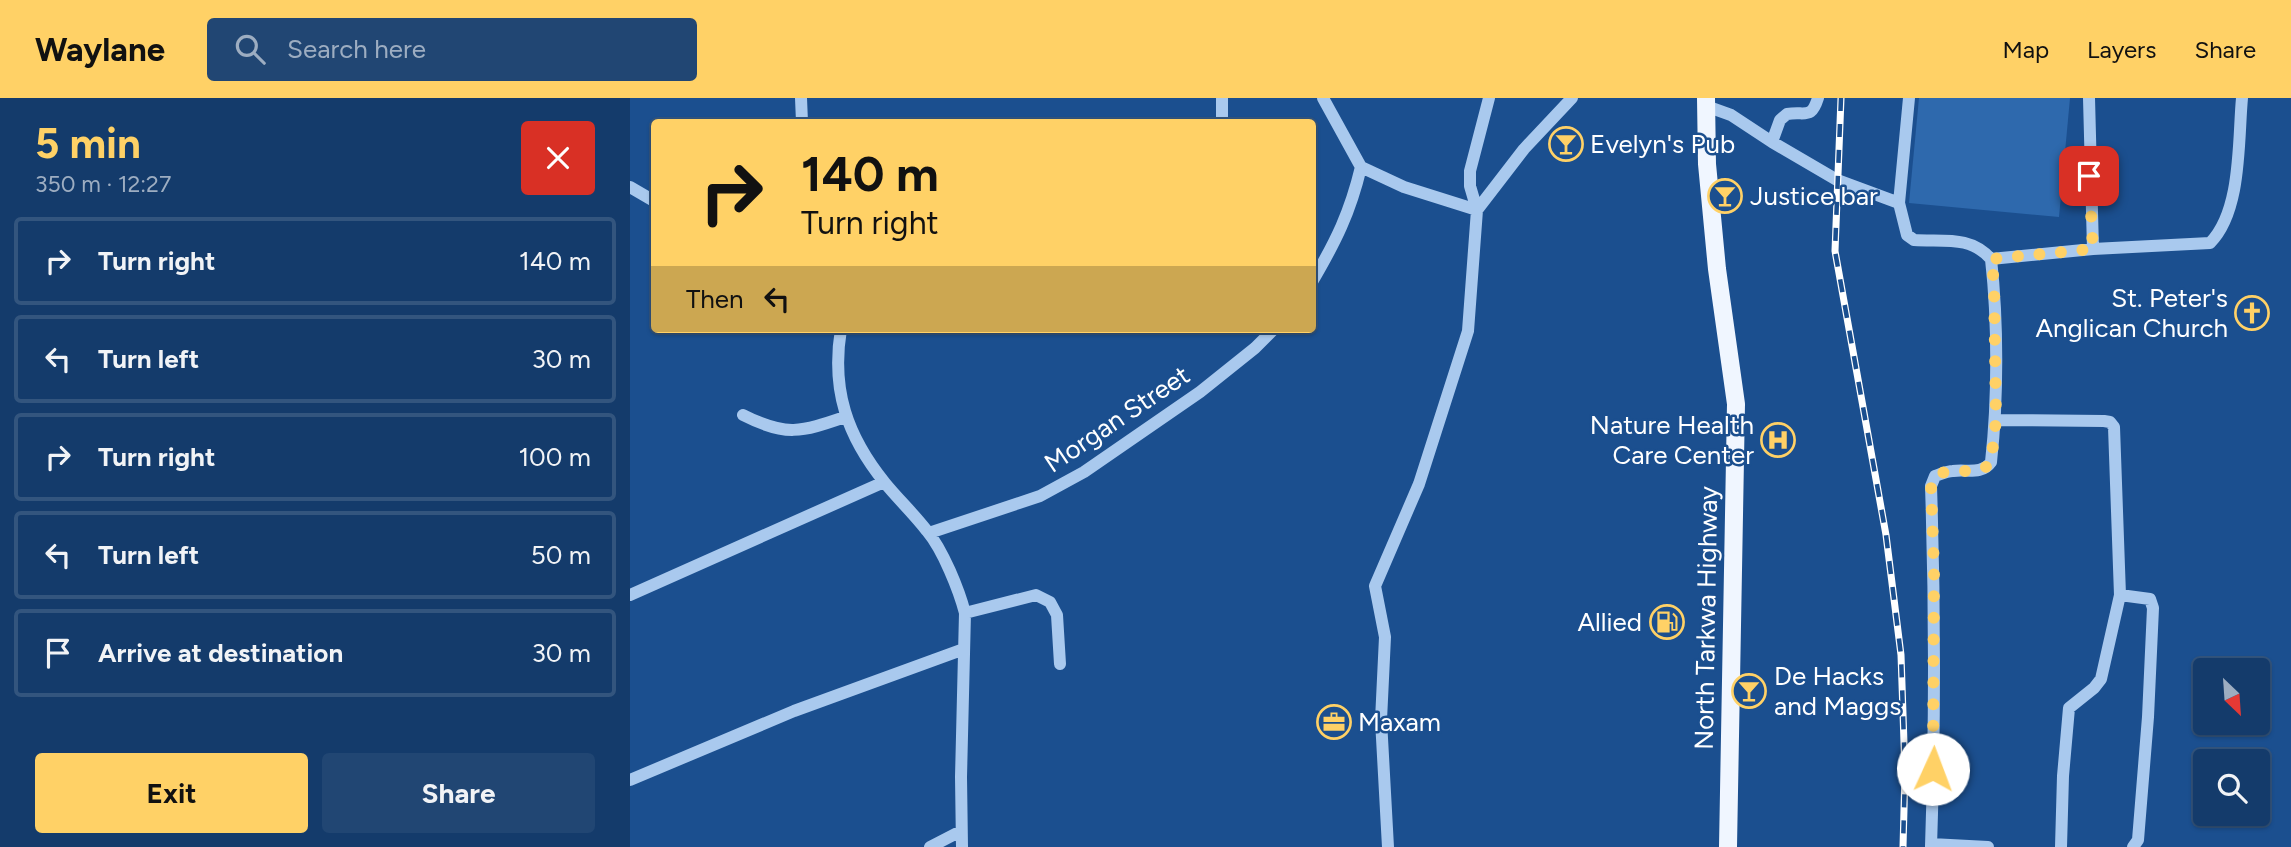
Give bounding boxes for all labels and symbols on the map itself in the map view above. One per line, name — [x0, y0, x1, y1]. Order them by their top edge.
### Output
bar icon: Evelyn's Pub — [1547, 125, 1585, 163]
place label: Evelyn's Pub — [1590, 128, 1735, 160]
pin — [2059, 146, 2119, 206]
bar icon: Justice bar — [1706, 177, 1744, 215]
place label: Justice bar — [1750, 180, 1878, 212]
place label: St. Peter's Anglican Church — [2035, 282, 2228, 344]
church icon: St. Peter's Anglican Church — [2233, 294, 2271, 332]
street label: Morgan Street — [1038, 359, 1196, 479]
place label: Nature Health Care Center — [1590, 409, 1754, 471]
hospital icon: Nature Health Care Center — [1759, 421, 1797, 459]
street label: North Tarkwa Highway — [1688, 485, 1724, 750]
fuel station icon: Allied — [1648, 603, 1686, 641]
place label: Allied — [1577, 606, 1642, 638]
north arrow — [2193, 658, 2270, 735]
place label: De Hacks and Maggs — [1774, 660, 1901, 722]
bar icon: De Hacks and Maggs — [1730, 672, 1768, 710]
office icon: Maxam — [1315, 703, 1353, 741]
place label: Maxam — [1358, 706, 1441, 738]
position arrow — [1896, 732, 1970, 806]

